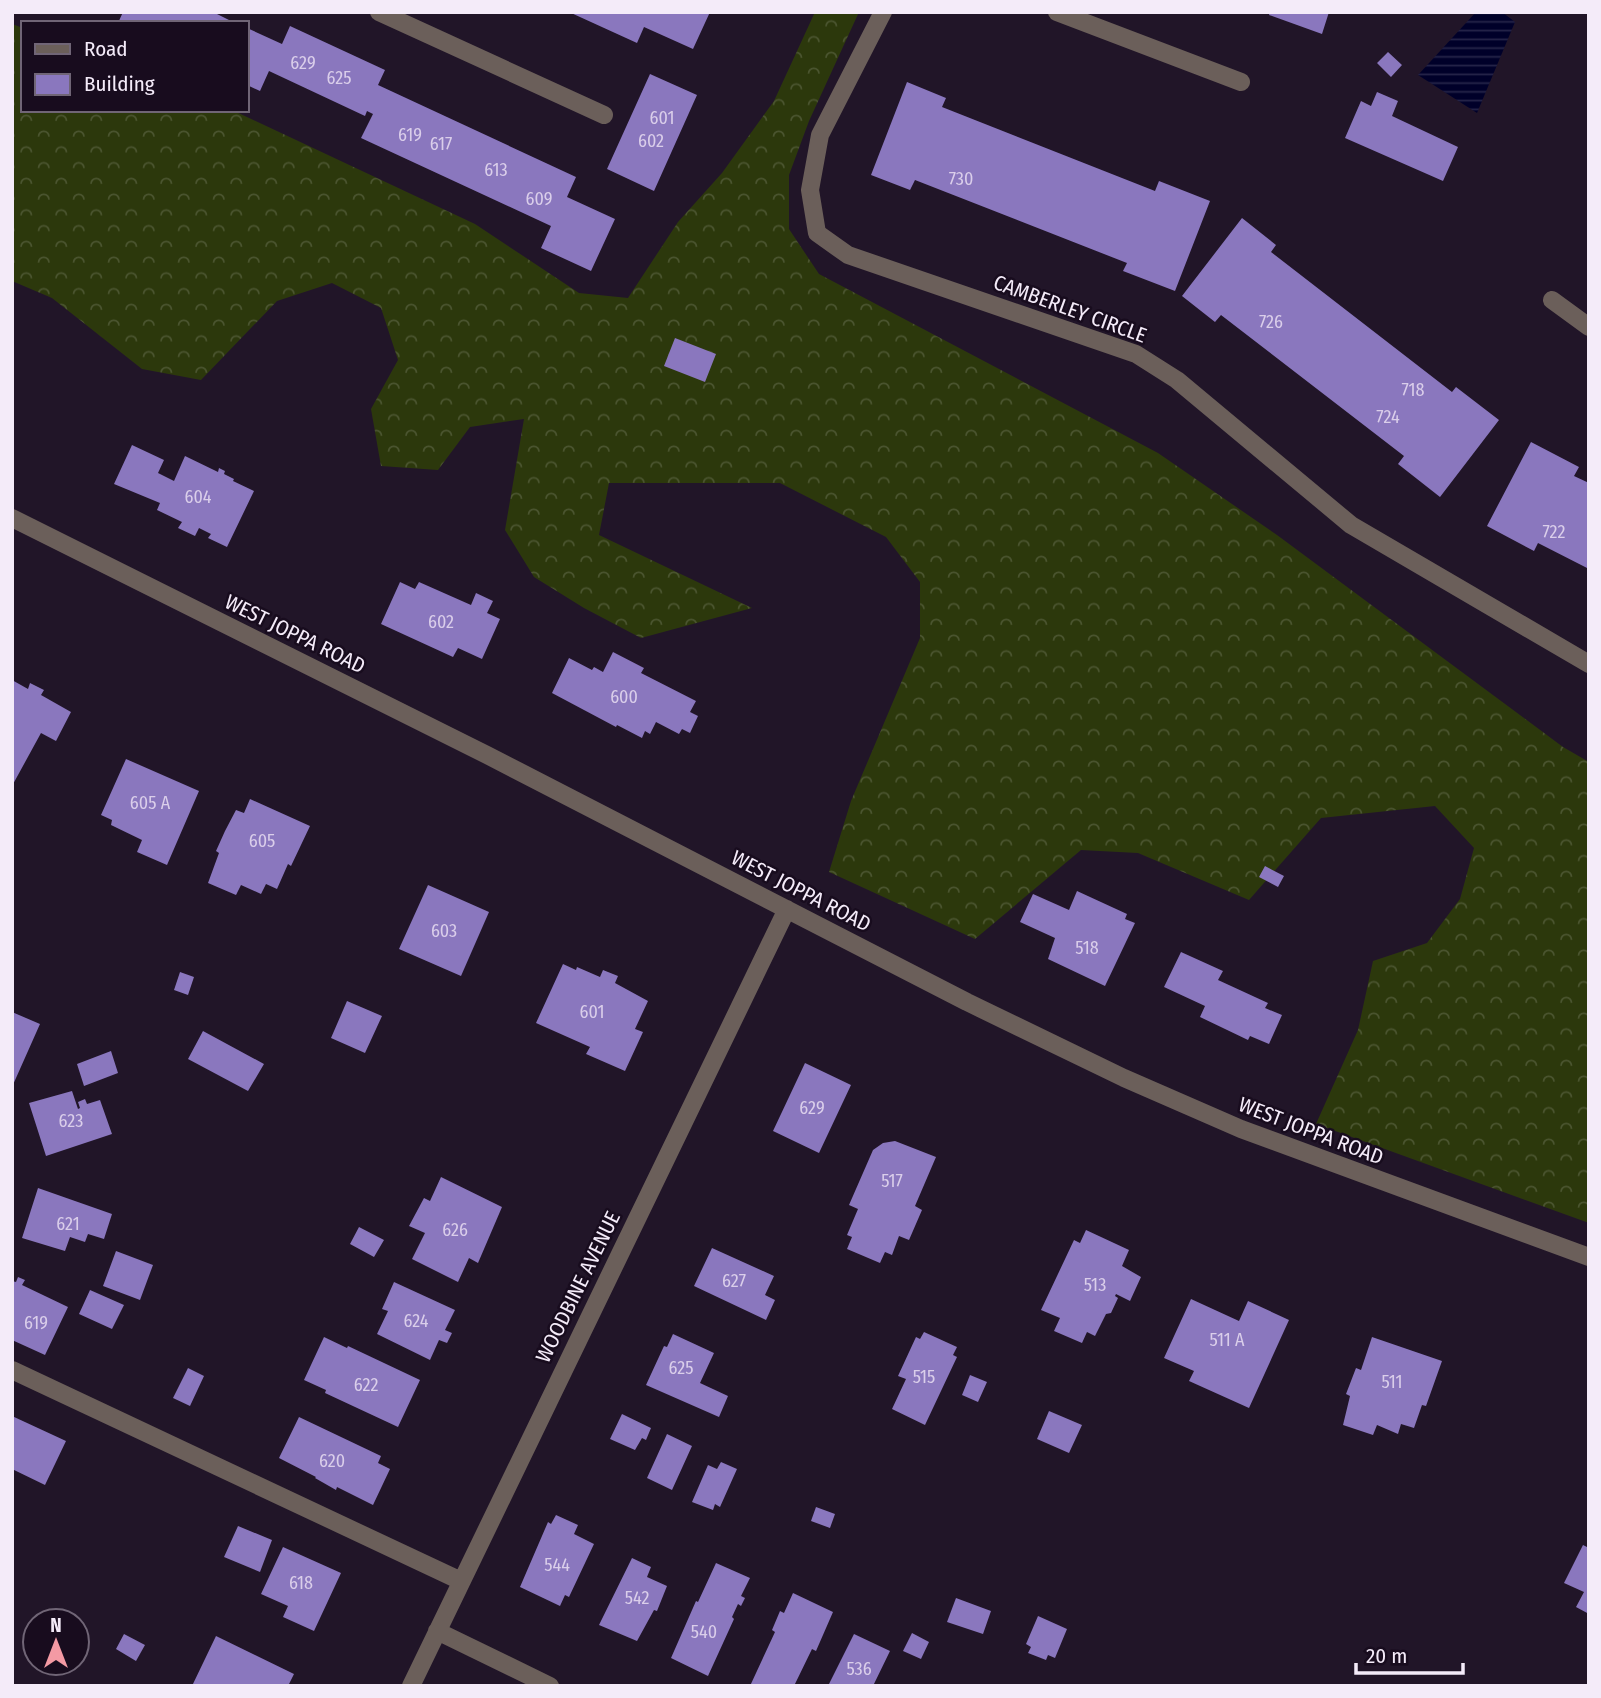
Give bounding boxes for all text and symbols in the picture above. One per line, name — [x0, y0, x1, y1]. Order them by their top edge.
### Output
legend — [21, 21, 248, 112]
text: Road — [84, 36, 128, 62]
house number: 629 — [290, 52, 316, 74]
house number: 625 — [327, 67, 351, 89]
text: Building — [84, 71, 155, 97]
house number: 601 — [650, 107, 674, 129]
house number: 619 — [398, 124, 422, 146]
house number: 602 — [638, 130, 664, 152]
house number: 617 — [430, 133, 452, 155]
house number: 613 — [484, 159, 508, 181]
house number: 730 — [949, 168, 973, 190]
house number: 609 — [526, 188, 552, 210]
street label: CAMBERLEY CIRCLE — [990, 269, 1150, 349]
house number: 726 — [1259, 311, 1283, 333]
house number: 718 — [1401, 379, 1425, 401]
house number: 724 — [1376, 406, 1400, 428]
house number: 604 — [184, 486, 212, 508]
house number: 722 — [1543, 521, 1566, 543]
street label: WEST JOPPA ROAD — [221, 589, 369, 679]
house number: 602 — [428, 611, 454, 633]
house number: 600 — [610, 686, 638, 708]
house number: 605 A — [130, 792, 171, 814]
house number: 605 — [249, 830, 275, 852]
street label: WEST JOPPA ROAD — [727, 845, 875, 937]
house number: 603 — [431, 920, 457, 942]
house number: 518 — [1075, 937, 1099, 959]
house number: 601 — [580, 1001, 604, 1023]
street label: WEST JOPPA ROAD — [1235, 1091, 1387, 1171]
house number: 629 — [799, 1097, 825, 1119]
house number: 623 — [59, 1110, 83, 1132]
house number: 517 — [881, 1170, 903, 1192]
street label: WOODBINE AVENUE — [530, 1207, 626, 1367]
house number: 621 — [56, 1213, 80, 1235]
house number: 626 — [442, 1219, 468, 1241]
house number: 627 — [722, 1270, 746, 1292]
house number: 513 — [1084, 1274, 1106, 1296]
house number: 624 — [403, 1310, 429, 1332]
house number: 619 — [24, 1312, 48, 1334]
house number: 511 A — [1210, 1329, 1245, 1351]
house number: 625 — [669, 1357, 693, 1379]
house number: 515 — [913, 1366, 935, 1388]
house number: 511 — [1381, 1371, 1403, 1393]
house number: 622 — [354, 1374, 378, 1396]
house number: 620 — [319, 1450, 345, 1472]
house number: 544 — [544, 1554, 570, 1576]
house number: 618 — [289, 1572, 313, 1594]
house number: 542 — [625, 1587, 649, 1609]
north arrow — [21, 1607, 91, 1677]
text: N — [50, 1614, 62, 1637]
house number: 540 — [691, 1621, 717, 1643]
scale bar — [1356, 1632, 1463, 1676]
text: 20 m — [1366, 1643, 1407, 1669]
house number: 536 — [846, 1658, 872, 1680]

